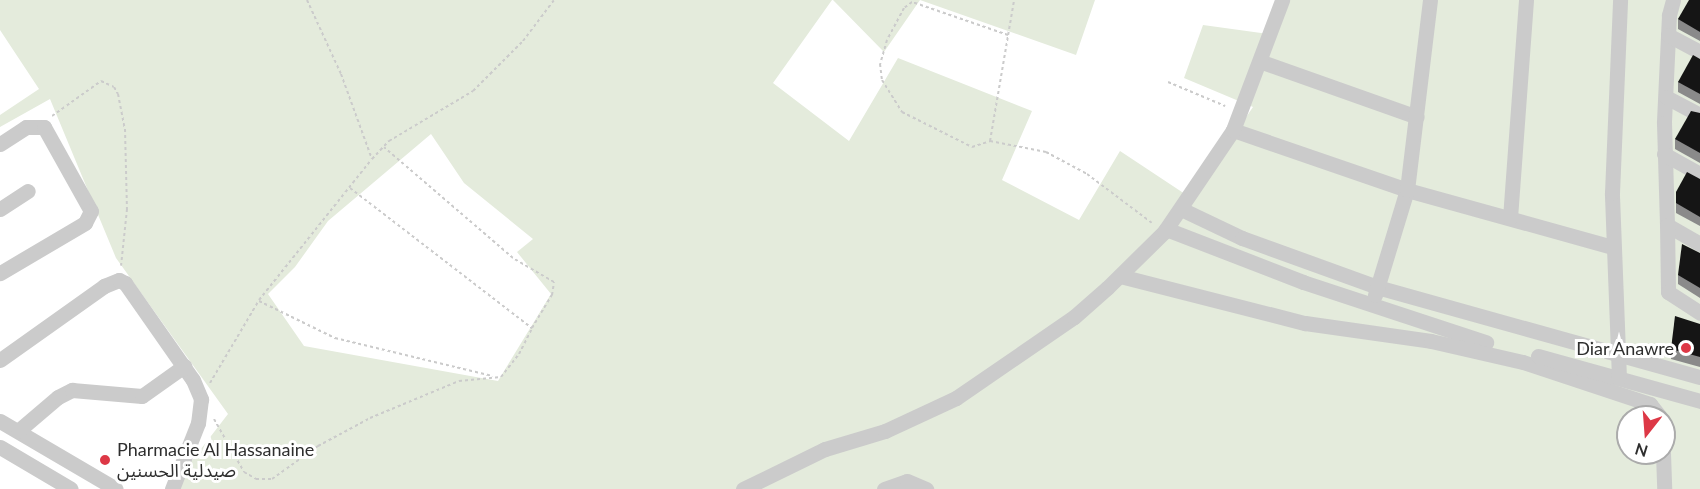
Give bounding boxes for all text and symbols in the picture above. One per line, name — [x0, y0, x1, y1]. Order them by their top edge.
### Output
place label: Diar Anawre — [1575, 337, 1674, 359]
marker: Diar Anawre — [1679, 341, 1693, 355]
north arrow — [1616, 405, 1676, 465]
place label: Pharmacie Al Hassanaine صيدلية الحسنين — [117, 439, 315, 482]
text: N — [1633, 440, 1650, 462]
marker: Pharmacie Al Hassanaine صيدلية الحسنين — [98, 453, 112, 467]

